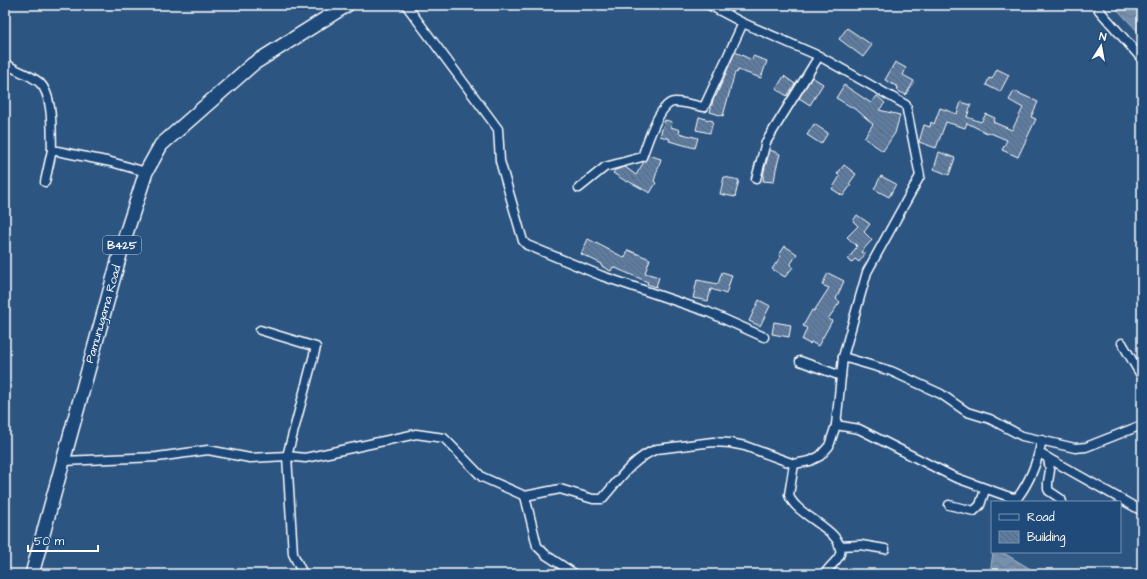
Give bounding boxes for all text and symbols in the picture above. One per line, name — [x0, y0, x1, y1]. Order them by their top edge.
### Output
north arrow — [1081, 26, 1121, 66]
text: N — [1098, 29, 1108, 45]
road number: B425 — [103, 236, 141, 254]
street label: Pamunugama Road — [81, 263, 127, 365]
legend — [991, 501, 1121, 553]
text: Road — [1027, 509, 1055, 526]
scale bar — [28, 527, 98, 553]
text: Building — [1027, 529, 1065, 547]
text: 50 m — [34, 533, 65, 550]

